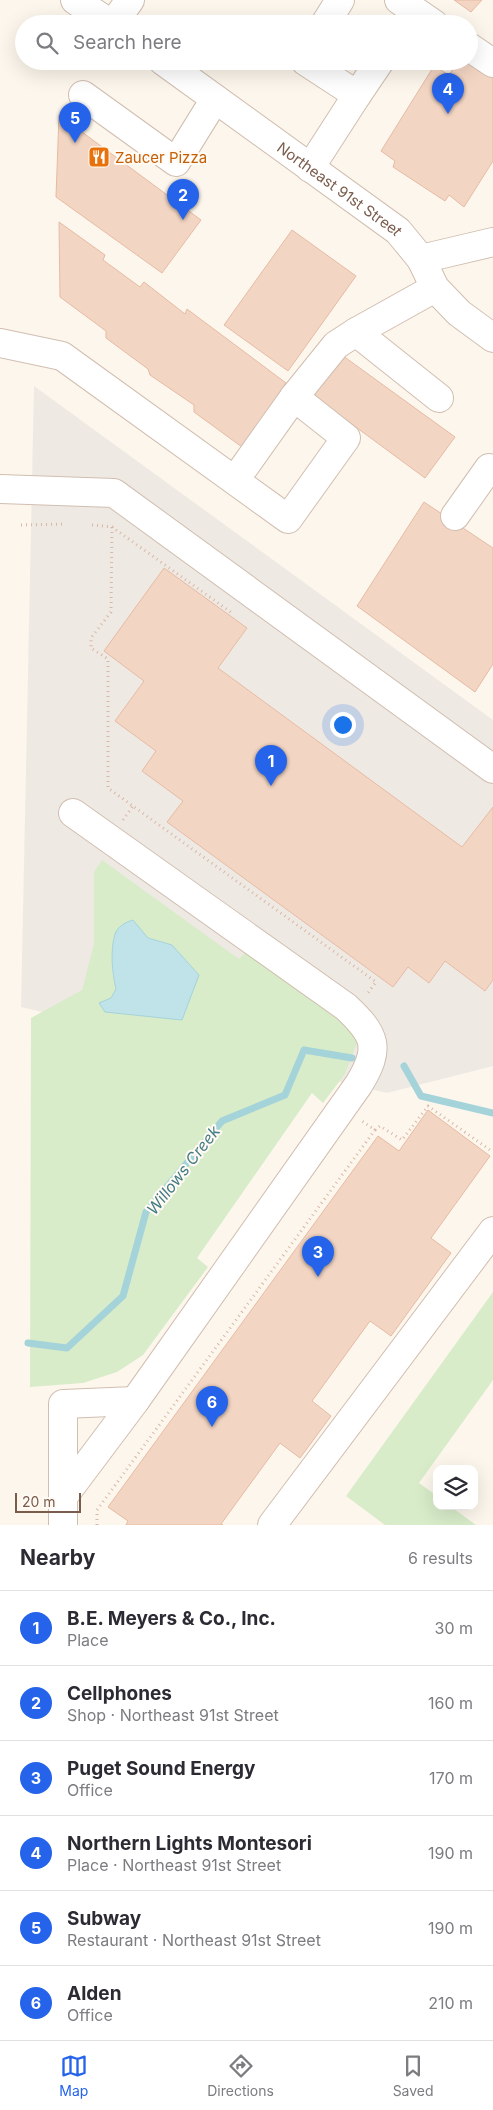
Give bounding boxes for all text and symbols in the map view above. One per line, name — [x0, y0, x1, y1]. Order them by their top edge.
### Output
search box — [15, 15, 478, 70]
icon: search — [33, 29, 61, 57]
text: Search here — [73, 31, 182, 54]
pin: 4 — [432, 73, 464, 114]
pin: 5 — [59, 102, 91, 143]
street label: Northeast 91st Street — [274, 137, 407, 239]
restaurant icon: Zaucer Pizza — [87, 145, 111, 169]
place label: Zaucer Pizza — [115, 148, 207, 167]
pin: 2 — [167, 179, 199, 220]
your location — [330, 712, 356, 738]
pin: 1 — [255, 745, 287, 786]
water label: Willows Creek — [142, 1121, 224, 1218]
pin: 3 — [302, 1236, 334, 1277]
pin: 6 — [196, 1386, 228, 1427]
map controls — [433, 1465, 478, 1510]
button: layers — [433, 1465, 478, 1510]
scale bar — [15, 1490, 81, 1513]
text: 20 m — [22, 1493, 56, 1510]
text: Nearby — [20, 1545, 95, 1570]
text: 6 results — [408, 1548, 473, 1568]
text: B.E. Meyers & Co., Inc. — [67, 1607, 276, 1630]
text: 1 — [33, 1618, 39, 1638]
text: 30 m — [435, 1618, 473, 1638]
text: Place — [67, 1630, 109, 1650]
text: Cellphones — [67, 1682, 172, 1705]
text: 2 — [31, 1693, 41, 1713]
text: 160 m — [428, 1693, 473, 1713]
text: Shop · Northeast 91st Street — [67, 1705, 279, 1725]
text: Puget Sound Energy — [67, 1757, 256, 1780]
text: 3 — [31, 1768, 41, 1788]
text: 170 m — [429, 1768, 473, 1788]
text: Office — [67, 1780, 113, 1800]
text: Northern Lights Montesori — [67, 1832, 312, 1855]
text: 4 — [31, 1843, 41, 1863]
text: 190 m — [428, 1843, 473, 1863]
text: Place · Northeast 91st Street — [67, 1855, 281, 1875]
text: Subway — [67, 1907, 141, 1930]
text: 5 — [31, 1918, 41, 1938]
text: 190 m — [428, 1918, 473, 1938]
text: Restaurant · Northeast 91st Street — [67, 1930, 321, 1950]
text: Alden — [67, 1982, 121, 2005]
text: 6 — [31, 1993, 41, 2013]
text: 210 m — [428, 1993, 473, 2013]
text: Office — [67, 2005, 113, 2025]
tab: Map — [59, 2052, 88, 2099]
tab: Directions — [207, 2052, 274, 2099]
tab: Saved — [393, 2052, 434, 2099]

